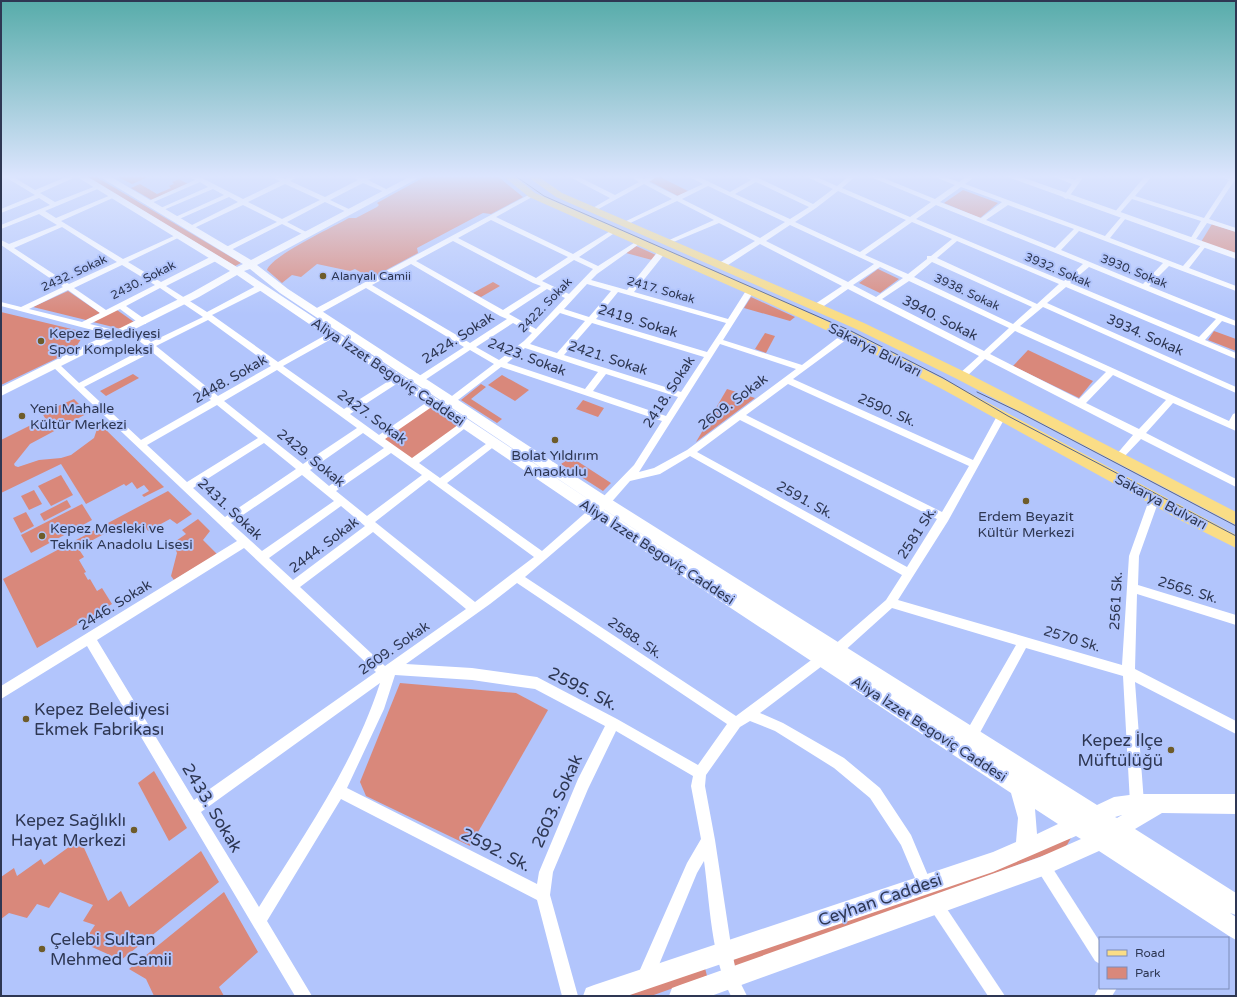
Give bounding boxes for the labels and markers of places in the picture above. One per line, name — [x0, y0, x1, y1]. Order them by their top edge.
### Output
place label: Alanyalı Camii — [331, 269, 411, 283]
marker: Alanyalı Camii — [318, 271, 328, 281]
place label: Kepez Belediyesi Spor Kompleksi — [49, 325, 161, 358]
marker: Kepez Belediyesi Spor Kompleksi — [36, 336, 46, 346]
place label: Yeni Mahalle Kültür Merkezi — [30, 400, 127, 433]
marker: Yeni Mahalle Kültür Merkezi — [17, 411, 27, 421]
marker: Bolat Yıldırım Anaokulu — [550, 435, 560, 445]
place label: Bolat Yıldırım Anaokulu — [511, 447, 599, 480]
marker: Erdem Beyazit Kültür Merkezi — [1021, 496, 1031, 506]
place label: Erdem Beyazit Kültür Merkezi — [978, 508, 1075, 541]
place label: Kepez Mesleki ve Teknik Anadolu Lisesi — [50, 520, 193, 553]
marker: Kepez Mesleki ve Teknik Anadolu Lisesi — [37, 531, 47, 541]
place label: Kepez Belediyesi Ekmek Fabrikası — [34, 699, 169, 740]
marker: Kepez Belediyesi Ekmek Fabrikası — [21, 714, 31, 724]
place label: Kepez İlçe Müftülüğü — [1078, 730, 1163, 771]
marker: Kepez İlçe Müftülüğü — [1166, 745, 1176, 755]
place label: Kepez Sağlıklı Hayat Merkezi — [11, 810, 126, 851]
marker: Kepez Sağlıklı Hayat Merkezi — [129, 825, 139, 835]
place label: Çelebi Sultan Mehmed Camii — [50, 929, 172, 970]
marker: Çelebi Sultan Mehmed Camii — [37, 944, 47, 954]

